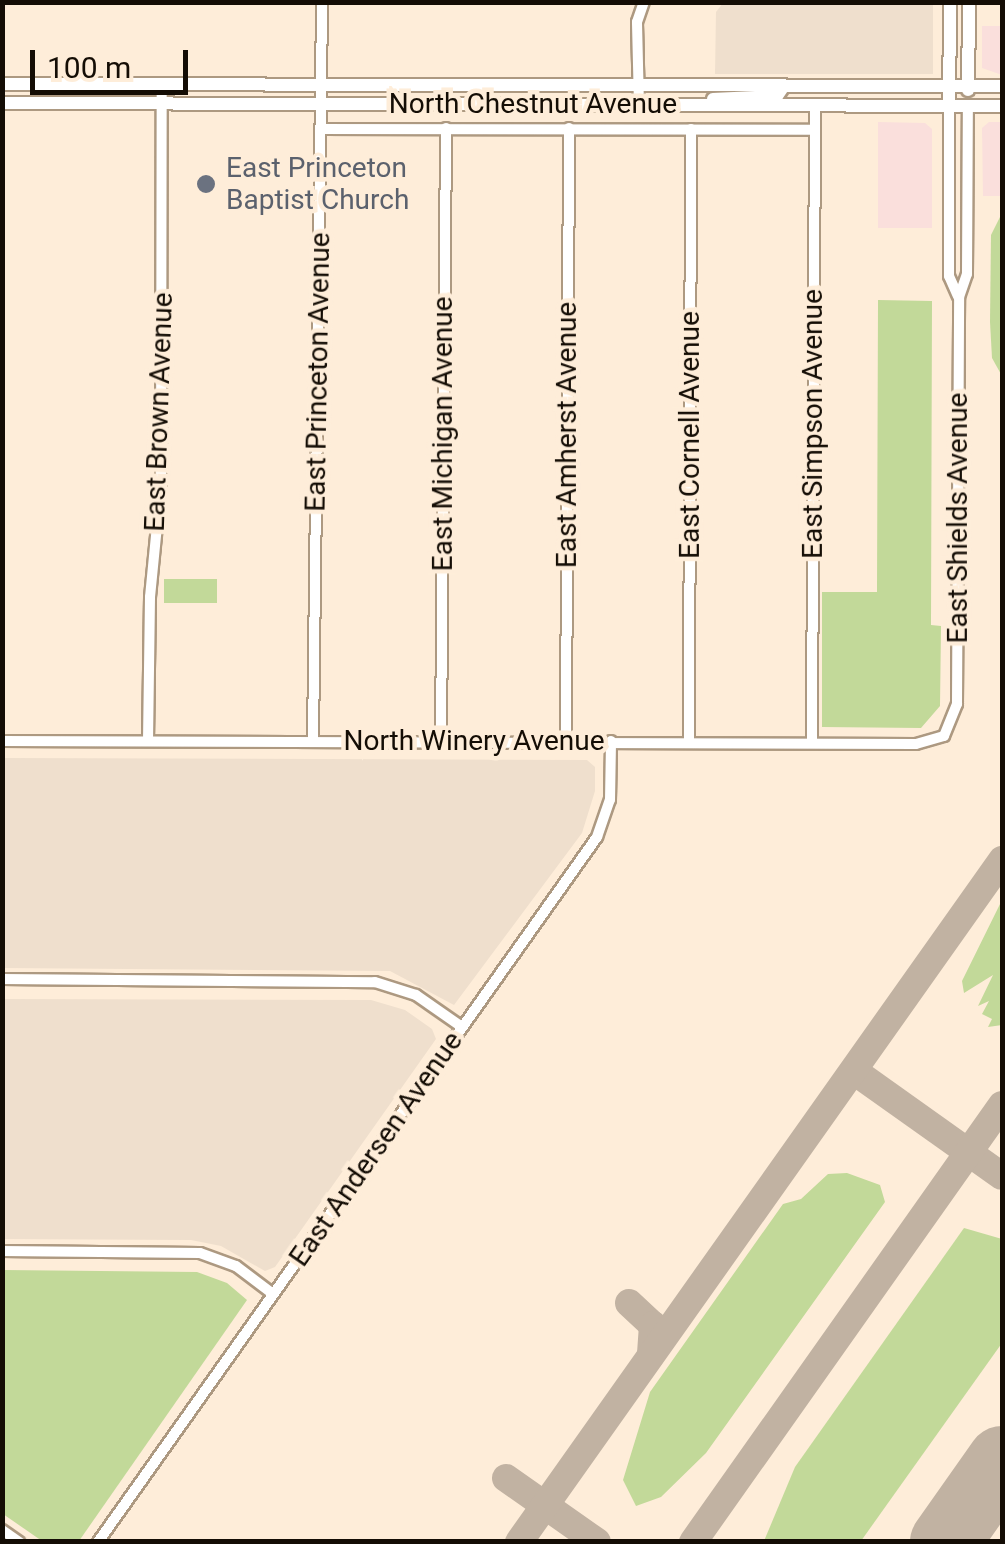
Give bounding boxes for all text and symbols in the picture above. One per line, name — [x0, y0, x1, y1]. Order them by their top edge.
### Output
scale bar — [35, 30, 192, 92]
text: 100 m — [47, 50, 131, 85]
street label: North Chestnut Avenue — [389, 87, 677, 121]
place label: East Princeton Baptist Church — [226, 151, 409, 217]
marker: East Princeton Baptist Church — [195, 173, 217, 195]
street label: East Princeton Avenue — [299, 232, 337, 512]
street label: East Simpson Avenue — [796, 289, 830, 559]
street label: East Brown Avenue — [138, 292, 180, 532]
street label: East Michigan Avenue — [426, 297, 460, 571]
street label: East Amherst Avenue — [550, 302, 584, 568]
street label: East Cornell Avenue — [673, 311, 707, 559]
street label: East Shields Avenue — [941, 393, 975, 643]
street label: North Winery Avenue — [343, 724, 605, 758]
street label: East Andersen Avenue — [282, 1025, 470, 1273]

